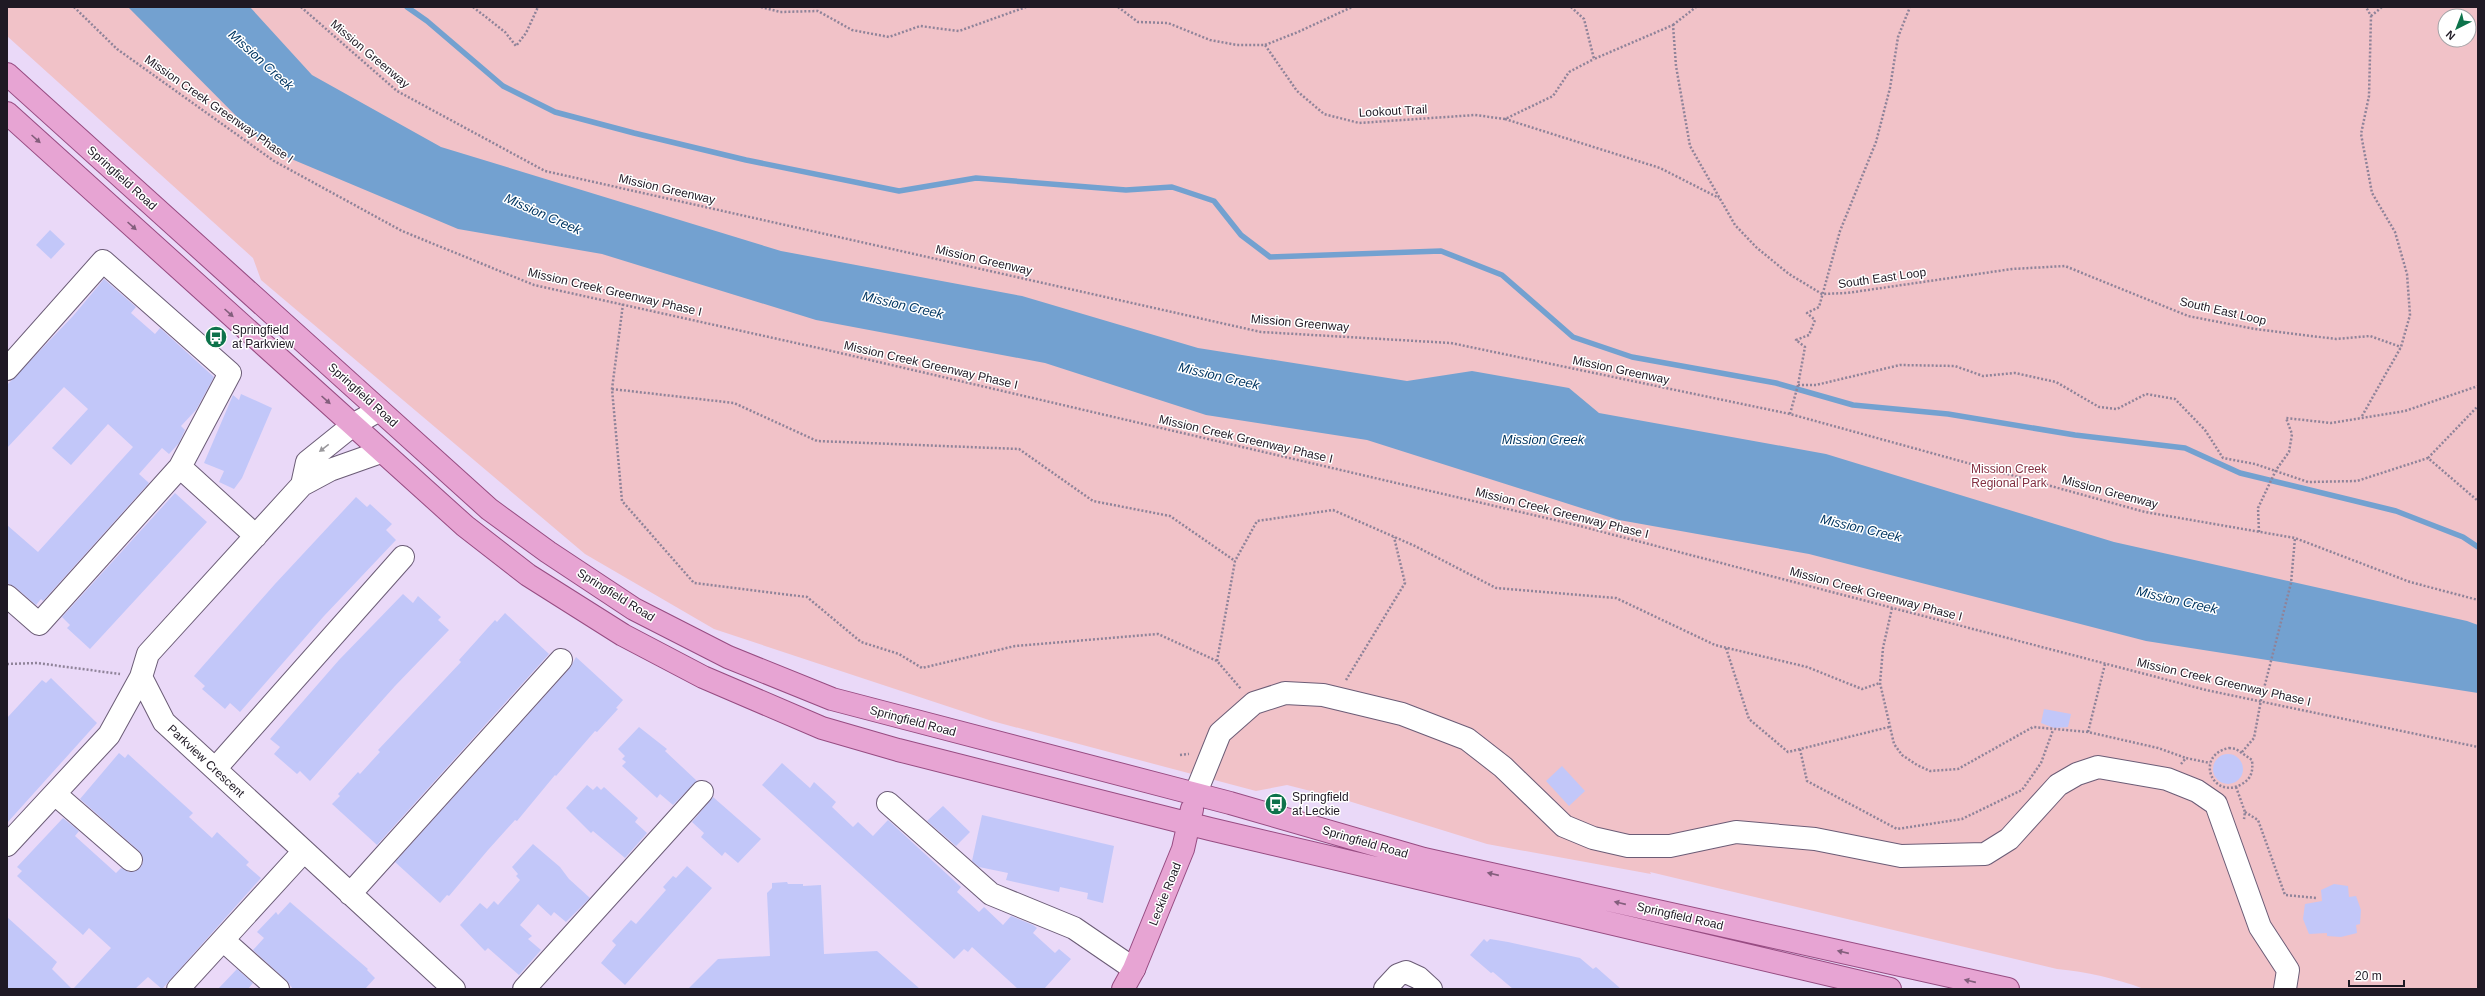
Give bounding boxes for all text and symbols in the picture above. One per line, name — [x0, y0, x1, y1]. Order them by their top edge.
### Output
north arrow — [2437, 8, 2477, 48]
street label: Mission Greenway — [328, 17, 412, 91]
water label: Mission Creek — [225, 27, 298, 94]
text: N — [2443, 28, 2457, 43]
street label: Mission Creek Greenway Phase I — [142, 52, 296, 166]
street label: Lookout Trail — [1358, 102, 1428, 120]
one-way arrow — [31, 135, 41, 144]
street label: Springfield Road — [84, 143, 160, 213]
street label: Mission Greenway — [617, 171, 717, 207]
water label: Mission Creek — [502, 190, 585, 238]
one-way arrow — [127, 222, 138, 231]
street label: Mission Greenway — [934, 242, 1034, 278]
street label: Mission Creek Greenway Phase I — [527, 265, 703, 319]
street label: South East Loop — [1837, 265, 1927, 291]
water label: Mission Creek — [861, 288, 946, 322]
street label: South East Loop — [2178, 294, 2268, 328]
one-way arrow — [224, 309, 234, 318]
street label: Mission Greenway — [1250, 312, 1350, 334]
place label: Springfield at Parkview — [232, 323, 294, 351]
bus stop icon: Springfield at Parkview — [203, 324, 229, 350]
street label: Mission Creek Greenway Phase I — [843, 338, 1019, 392]
street label: Mission Greenway — [1571, 353, 1671, 387]
water label: Mission Creek — [1177, 359, 1262, 393]
street label: Springfield Road — [325, 360, 401, 430]
one-way arrow — [320, 396, 331, 405]
street label: Mission Creek Greenway Phase I — [1158, 412, 1334, 466]
water label: Mission Creek — [1502, 432, 1586, 447]
one-way arrow — [318, 444, 329, 452]
park label: Mission Creek Regional Park — [1971, 462, 2048, 490]
street label: Mission Greenway — [2061, 472, 2159, 512]
street label: Mission Creek Greenway Phase I — [1474, 485, 1650, 541]
water label: Mission Creek — [1819, 511, 1904, 545]
street label: Mission Creek Greenway Phase I — [1788, 564, 1964, 624]
street label: Springfield Road — [575, 566, 657, 624]
water label: Mission Creek — [2135, 583, 2220, 617]
street label: Mission Creek Greenway Phase I — [2136, 655, 2312, 709]
street label: Springfield Road — [868, 703, 958, 739]
street label: Parkview Crescent — [165, 722, 248, 801]
place label: Springfield at Leckie — [1292, 790, 1349, 818]
bus stop icon: Springfield at Leckie — [1263, 791, 1289, 817]
street label: Springfield Road — [1320, 823, 1410, 861]
street label: Leckie Road — [1146, 860, 1184, 928]
one-way arrow — [1487, 871, 1500, 877]
one-way arrow — [1614, 899, 1627, 905]
street label: Springfield Road — [1635, 899, 1725, 933]
one-way arrow — [1837, 949, 1849, 955]
scale bar — [2349, 962, 2404, 988]
text: 20 m — [2355, 969, 2382, 983]
one-way arrow — [1964, 977, 1976, 983]

